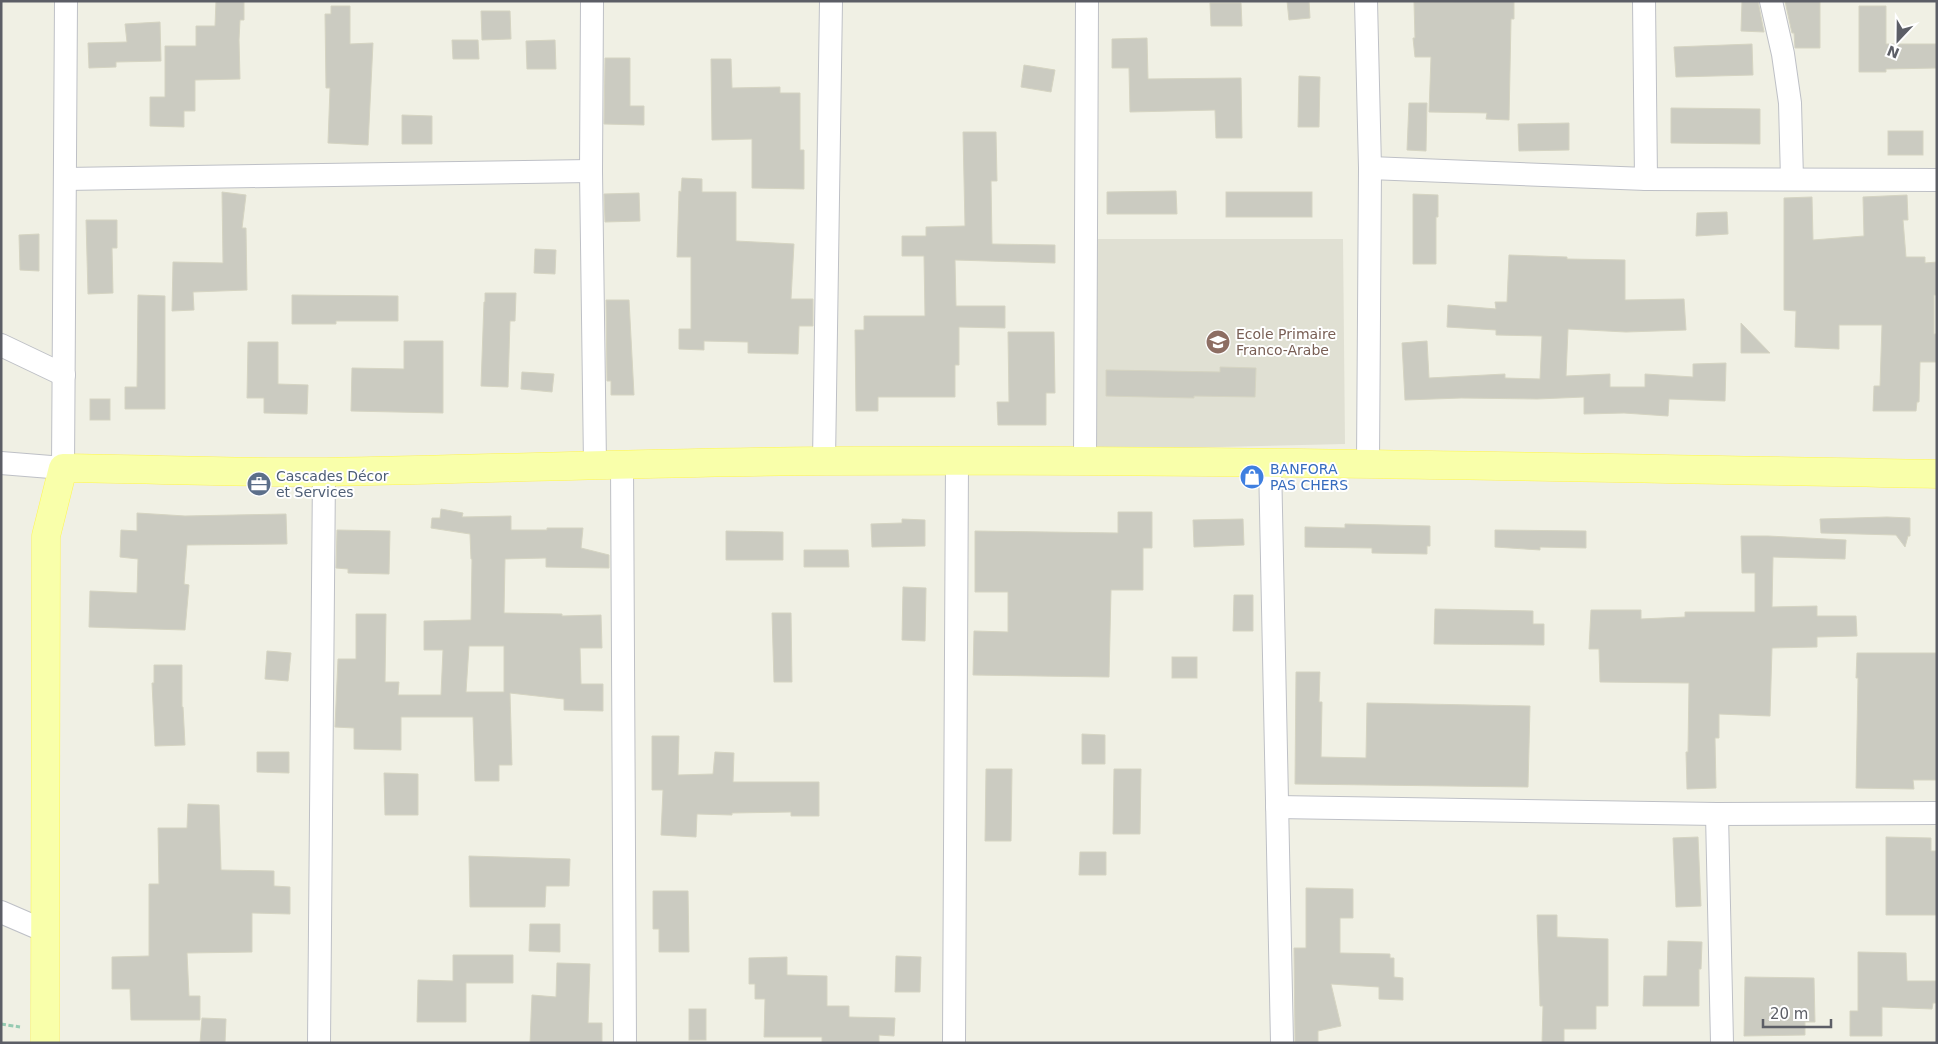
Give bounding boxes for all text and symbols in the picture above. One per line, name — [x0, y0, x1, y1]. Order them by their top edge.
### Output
north arrow — [1873, 15, 1923, 65]
text: N — [1885, 42, 1902, 62]
place label: Ecole Primaire Franco-Arabe — [1236, 326, 1336, 358]
school or university icon: Ecole Primaire Franco-Arabe — [1205, 329, 1231, 355]
place label: BANFORA PAS CHERS — [1270, 461, 1348, 493]
shop icon: BANFORA PAS CHERS — [1239, 464, 1265, 490]
place label: Cascades Décor et Services — [276, 468, 389, 500]
office icon: Cascades Décor et Services — [246, 471, 272, 497]
scale bar — [1763, 996, 1830, 1028]
text: 20 m — [1770, 1005, 1808, 1023]

